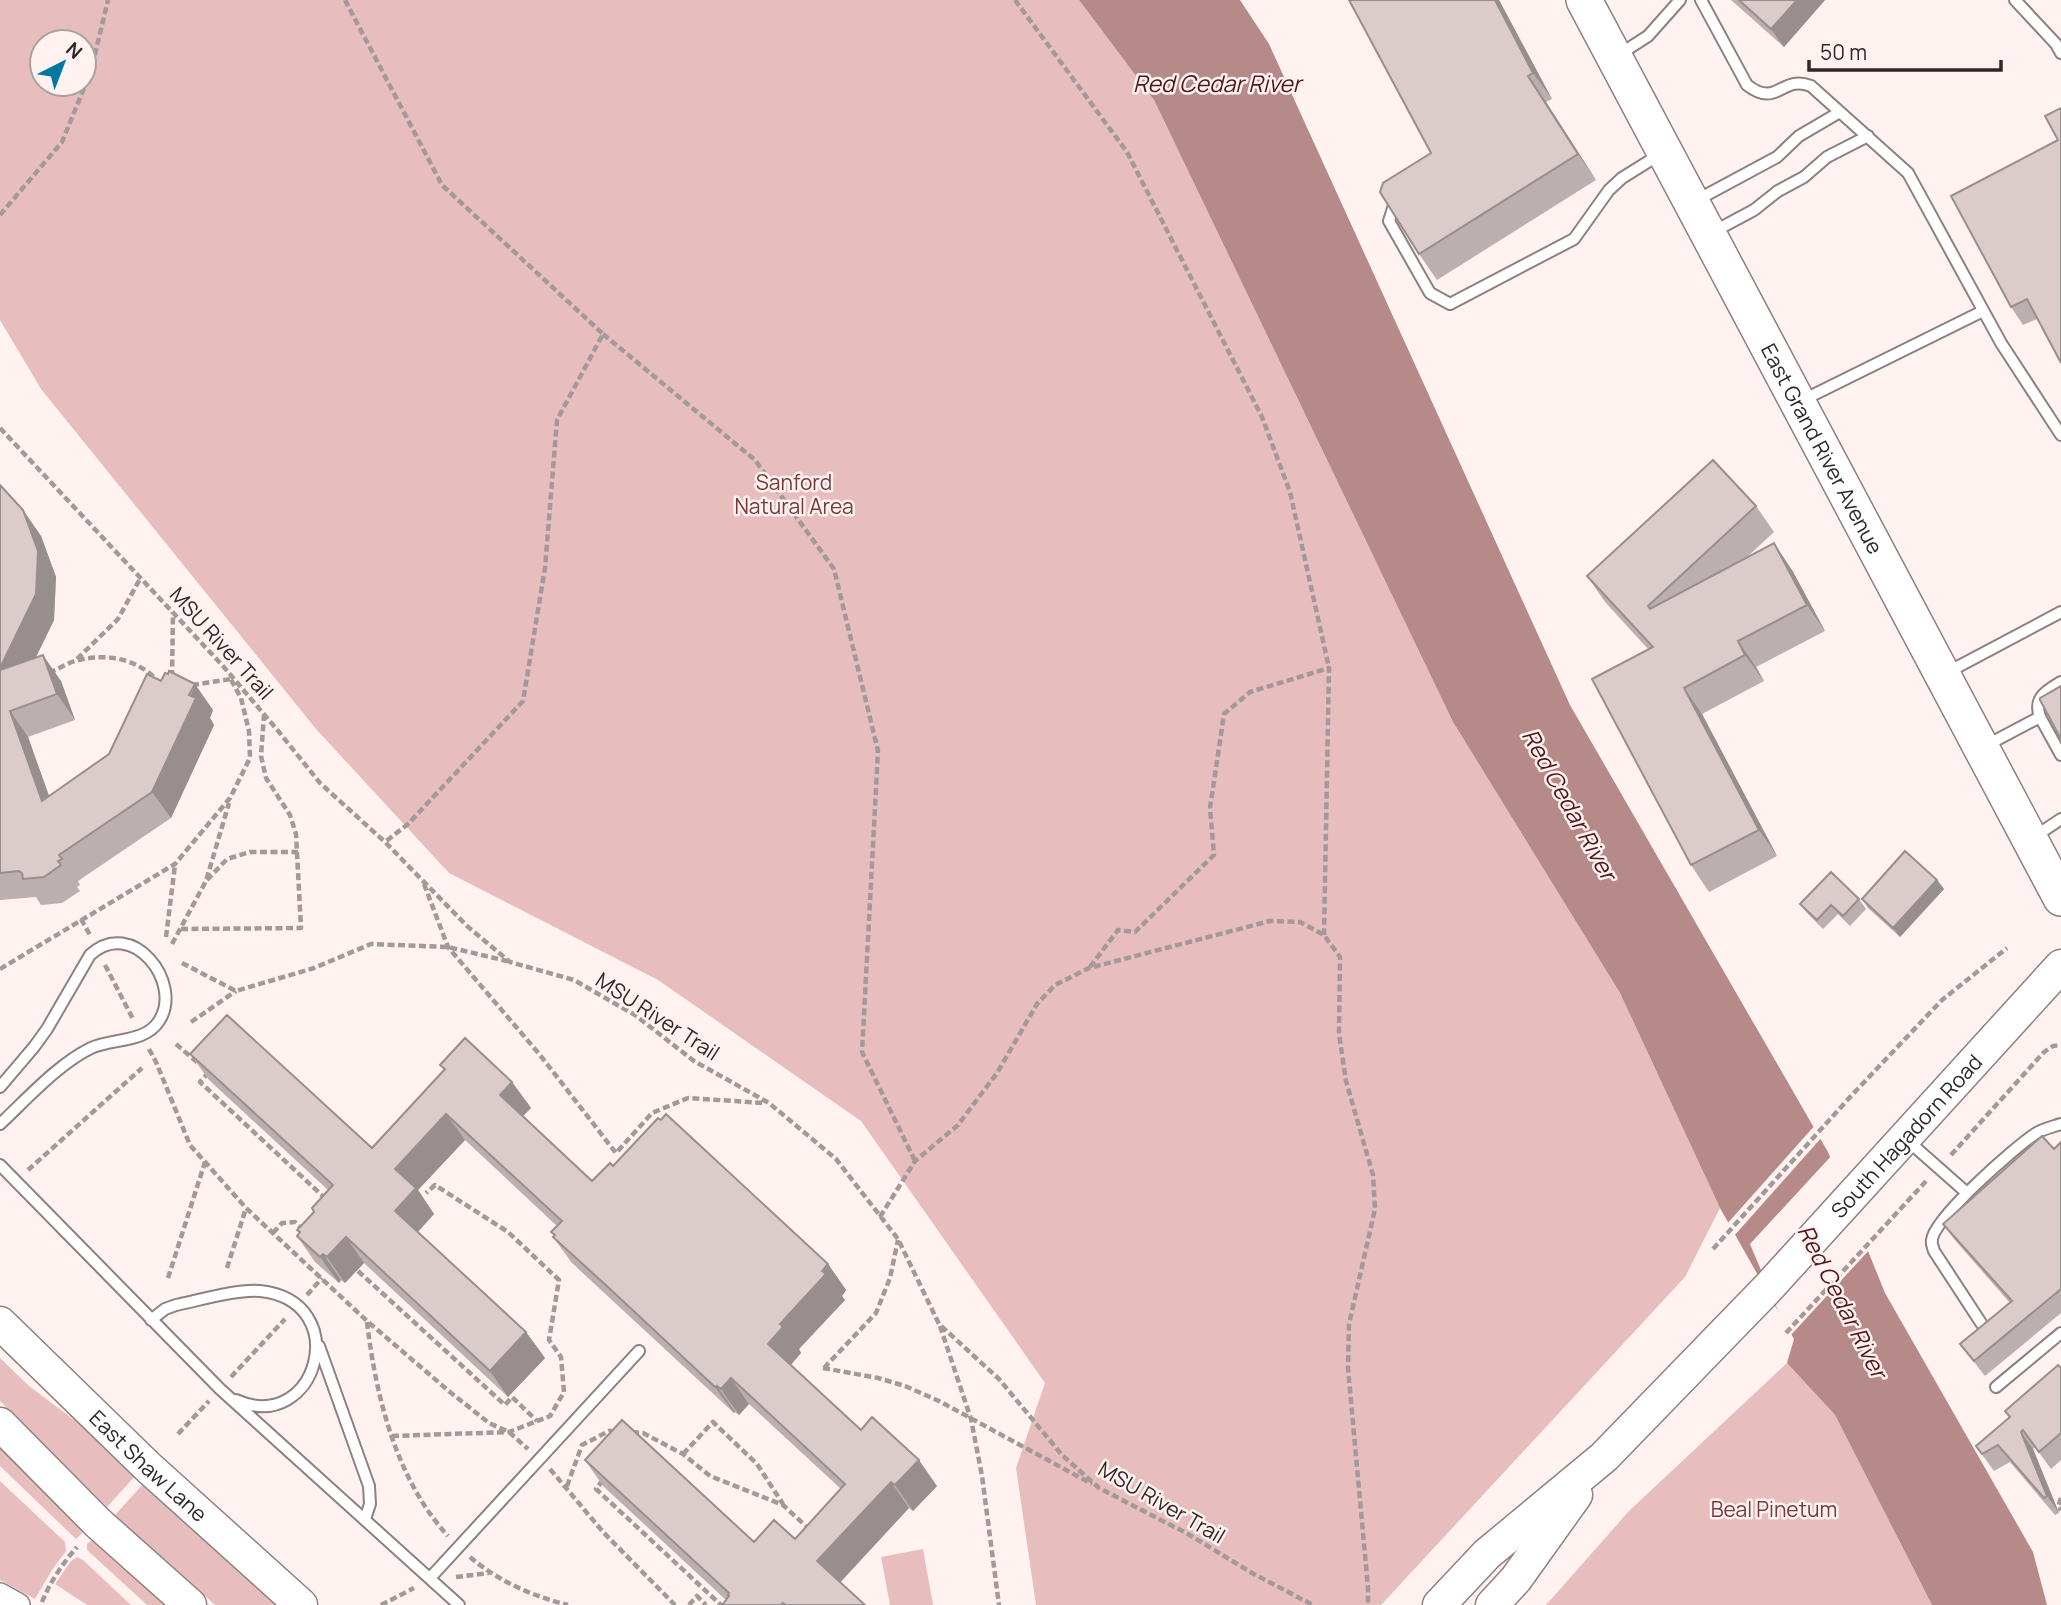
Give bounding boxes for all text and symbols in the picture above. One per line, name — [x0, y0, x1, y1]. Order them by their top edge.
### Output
north arrow — [28, 28, 98, 98]
scale bar — [1809, 28, 2002, 72]
text: N — [61, 36, 88, 65]
text: 50 m — [1820, 38, 1867, 66]
water label: Red Cedar River — [1133, 67, 1304, 99]
street label: East Grand River Avenue — [1755, 339, 1890, 559]
park label: Sanford Natural Area — [734, 468, 854, 520]
street label: MSU River Trail — [164, 581, 280, 705]
water label: Red Cedar River — [1515, 723, 1626, 888]
street label: MSU River Trail — [591, 966, 725, 1066]
street label: South Hagadorn Road — [1825, 1048, 1988, 1224]
water label: Red Cedar River — [1791, 1219, 1897, 1386]
street label: East Shaw Lane — [84, 1404, 213, 1528]
street label: MSU River Trail — [1093, 1454, 1231, 1550]
park label: Beal Pinetum — [1711, 1495, 1837, 1523]

